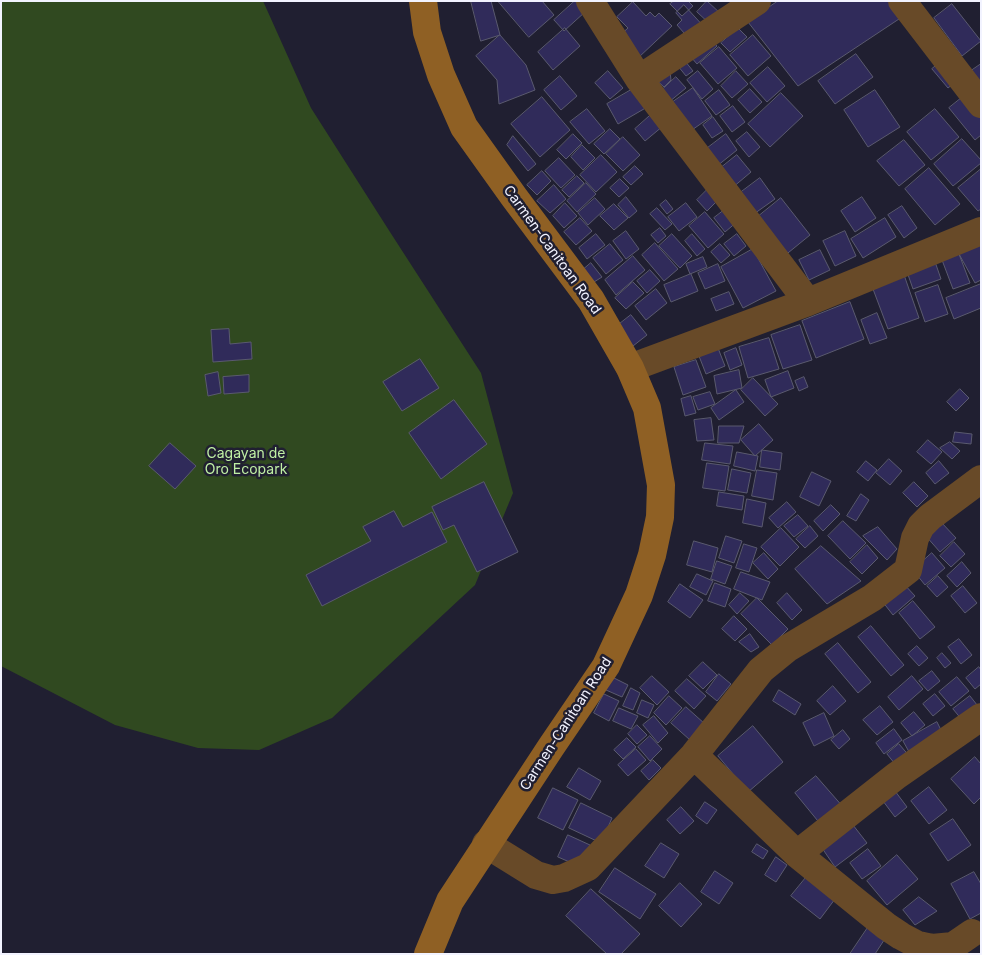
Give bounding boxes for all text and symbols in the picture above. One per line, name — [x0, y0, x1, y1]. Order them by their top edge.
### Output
street label: Carmen-Canitoan Road — [500, 182, 604, 318]
park label: Cagayan de Oro Ecopark — [205, 446, 287, 478]
street label: Carmen-Canitoan Road — [517, 654, 615, 794]

